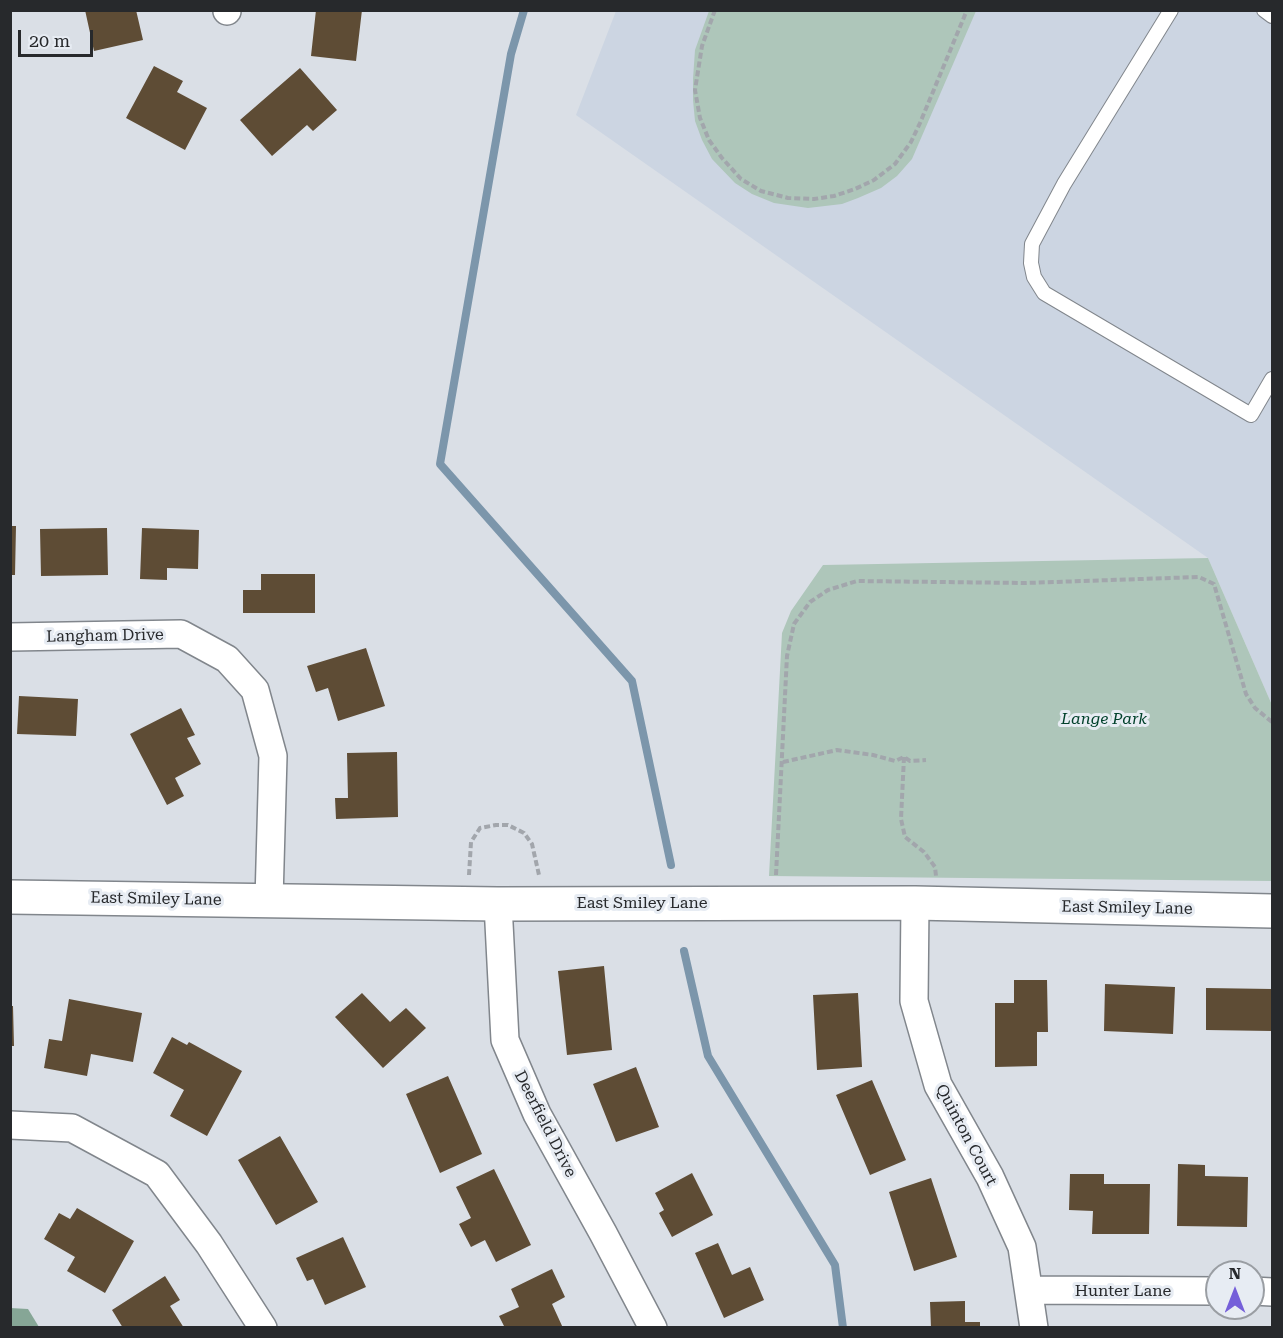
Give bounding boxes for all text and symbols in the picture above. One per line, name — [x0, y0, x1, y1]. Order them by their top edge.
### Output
scale bar — [21, 18, 96, 56]
text: 20 m — [29, 30, 70, 51]
street label: Langham Drive — [46, 625, 164, 647]
park label: Lange Park — [1061, 709, 1147, 729]
street label: East Smiley Lane — [90, 888, 222, 910]
street label: East Smiley Lane — [576, 893, 708, 913]
street label: East Smiley Lane — [1061, 897, 1193, 919]
street label: Deerfield Drive — [510, 1067, 580, 1181]
street label: Quinton Court — [931, 1081, 1001, 1189]
north arrow — [1205, 1260, 1265, 1320]
text: N — [1229, 1264, 1241, 1283]
street label: Hunter Lane — [1075, 1281, 1171, 1301]

